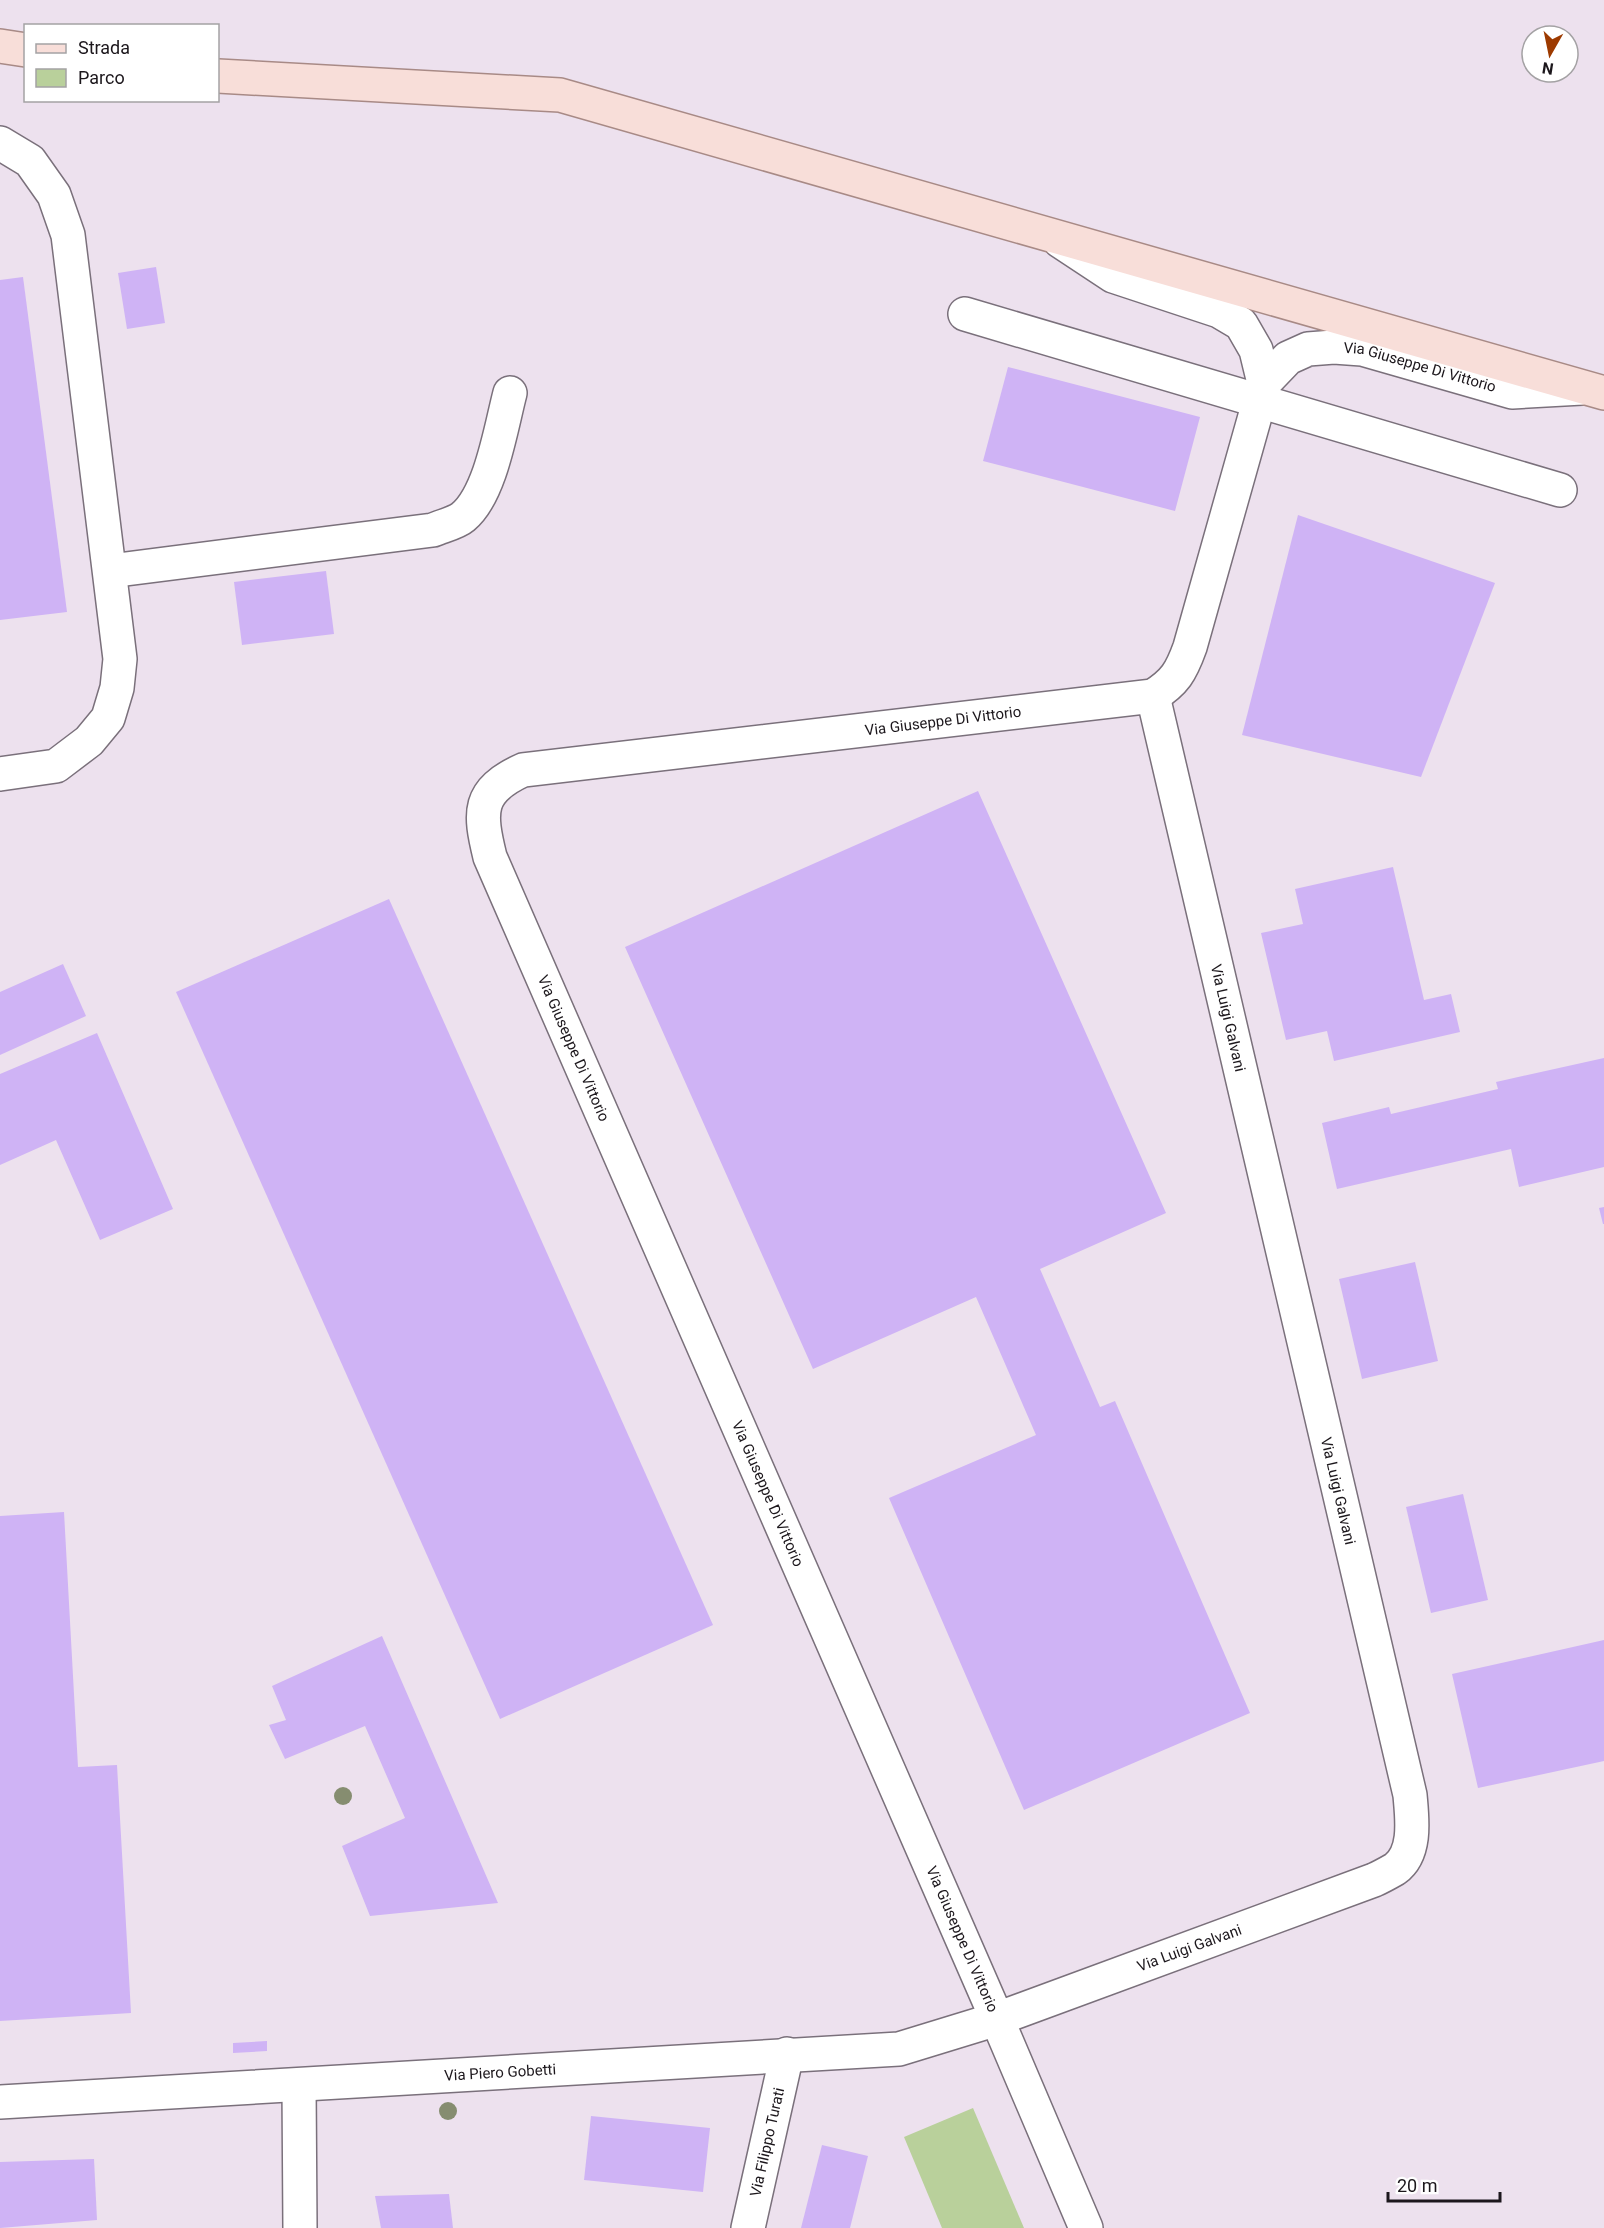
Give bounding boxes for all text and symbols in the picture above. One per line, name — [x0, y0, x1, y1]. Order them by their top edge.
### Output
legend — [24, 24, 219, 102]
north arrow — [1520, 24, 1580, 84]
text: Strada — [78, 37, 130, 58]
text: N — [1541, 58, 1555, 79]
text: Parco — [78, 67, 125, 88]
street label: Via Giuseppe Di Vittorio — [1343, 339, 1498, 396]
street label: Via Giuseppe Di Vittorio — [864, 702, 1022, 740]
street label: Via Luigi Galvani — [1207, 962, 1249, 1074]
street label: Via Giuseppe Di Vittorio — [534, 972, 613, 1124]
street label: Via Giuseppe Di Vittorio — [728, 1418, 808, 1570]
street label: Via Luigi Galvani — [1317, 1435, 1359, 1547]
street label: Via Giuseppe Di Vittorio — [922, 1863, 1002, 2015]
street label: Via Luigi Galvani — [1135, 1921, 1244, 1976]
street label: Via Piero Gobetti — [444, 2060, 557, 2085]
street label: Via Filippo Turati — [746, 2086, 788, 2198]
scale bar — [1388, 2165, 1500, 2203]
text: 20 m — [1397, 2175, 1437, 2196]

